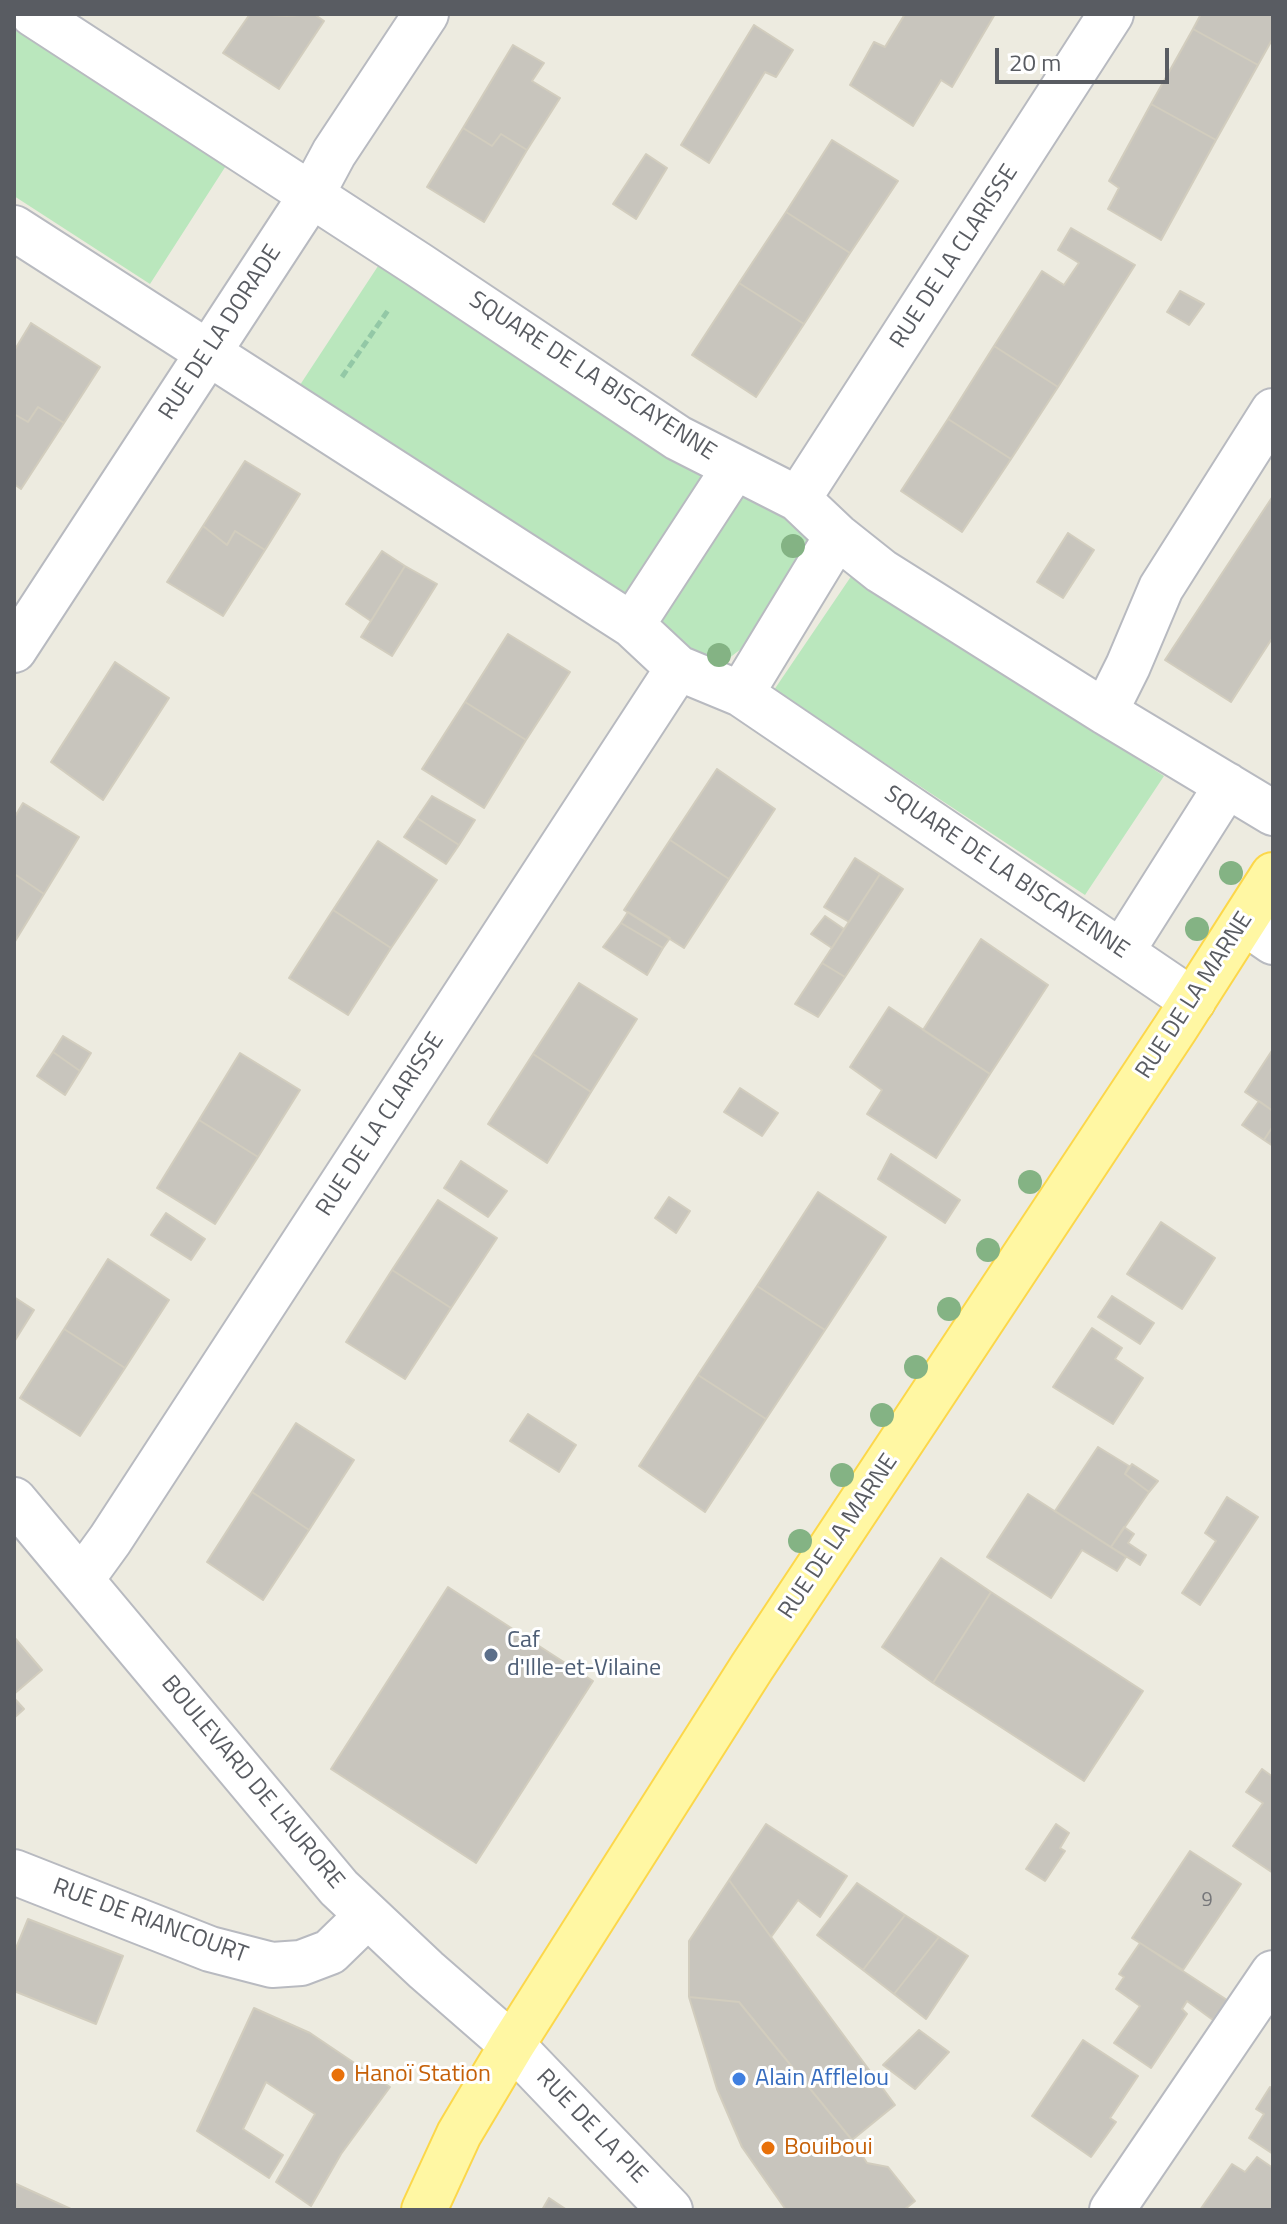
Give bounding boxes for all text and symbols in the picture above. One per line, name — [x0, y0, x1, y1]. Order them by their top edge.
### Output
scale bar — [999, 32, 1173, 82]
text: 20 m — [1009, 44, 1061, 80]
street label: RUE DE LA CLARISSE — [885, 160, 1025, 354]
street label: RUE DE LA DORADE — [154, 240, 288, 426]
street label: SQUARE DE LA BISCAYENNE — [463, 286, 721, 468]
street label: SQUARE DE LA BISCAYENNE — [878, 780, 1134, 966]
street label: RUE DE LA MARNE — [1130, 907, 1260, 1085]
street label: RUE DE LA CLARISSE — [311, 1028, 451, 1222]
street label: RUE DE LA MARNE — [773, 1449, 905, 1625]
place label: Caf d'Ille-et-Vilaine — [507, 1627, 661, 1683]
marker: Caf d'Ille-et-Vilaine — [482, 1646, 500, 1664]
street label: BOULEVARD DE L'AURORE — [154, 1670, 350, 1896]
street label: RUE DE RIANCOURT — [49, 1873, 251, 1971]
house number: 9 — [1201, 1889, 1213, 1913]
place label: Hanoï Station — [354, 2061, 491, 2089]
street label: RUE DE LA PIE — [529, 2064, 653, 2190]
place label: Alain Afflelou — [755, 2065, 889, 2093]
marker: Hanoï Station — [329, 2066, 347, 2084]
marker: Alain Afflelou — [730, 2070, 748, 2088]
place label: Bouiboui — [784, 2134, 873, 2162]
marker: Bouiboui — [759, 2139, 777, 2157]

